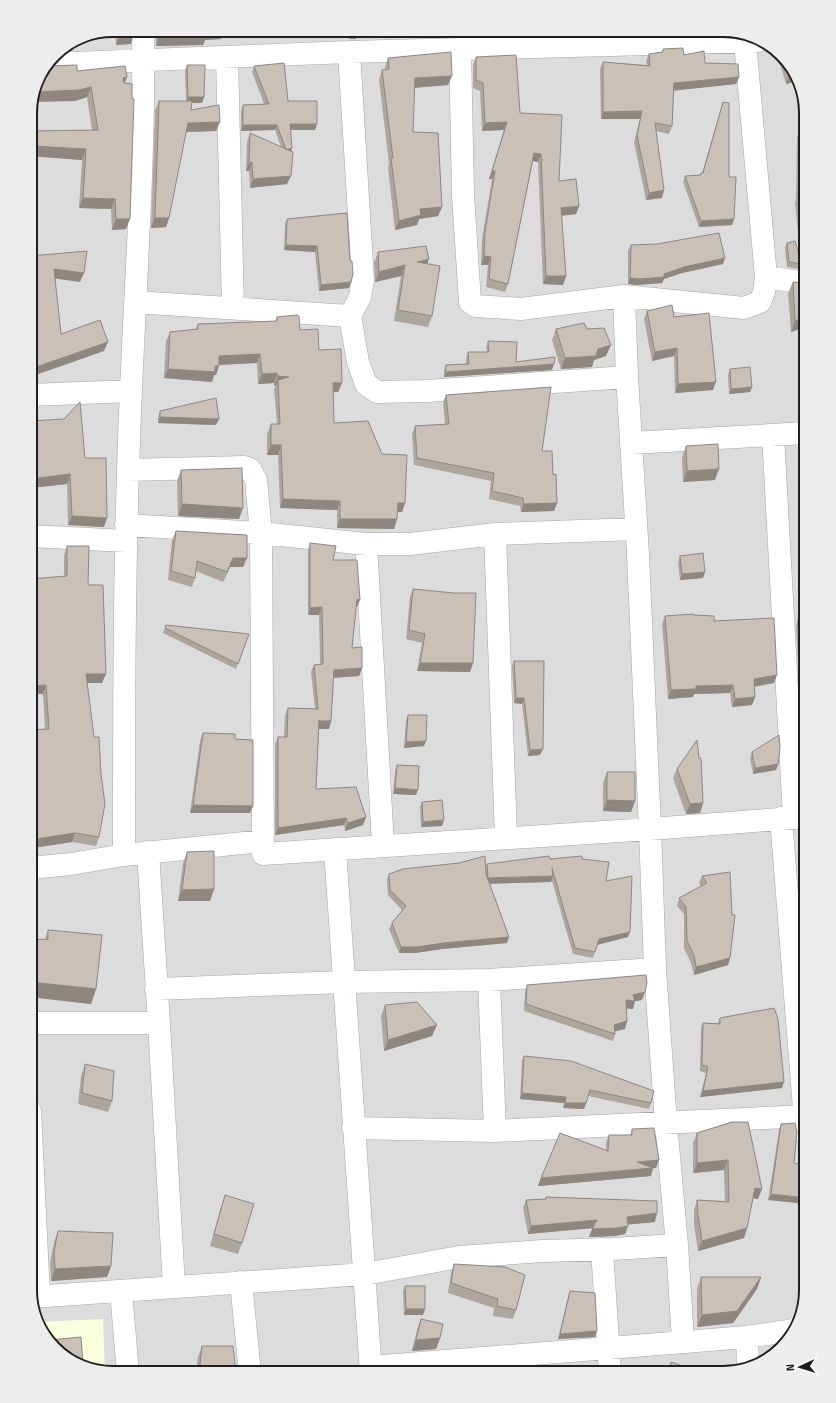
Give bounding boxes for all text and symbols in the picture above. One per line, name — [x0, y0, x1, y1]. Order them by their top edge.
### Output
north arrow — [780, 1347, 820, 1387]
text: N — [784, 1364, 797, 1372]

